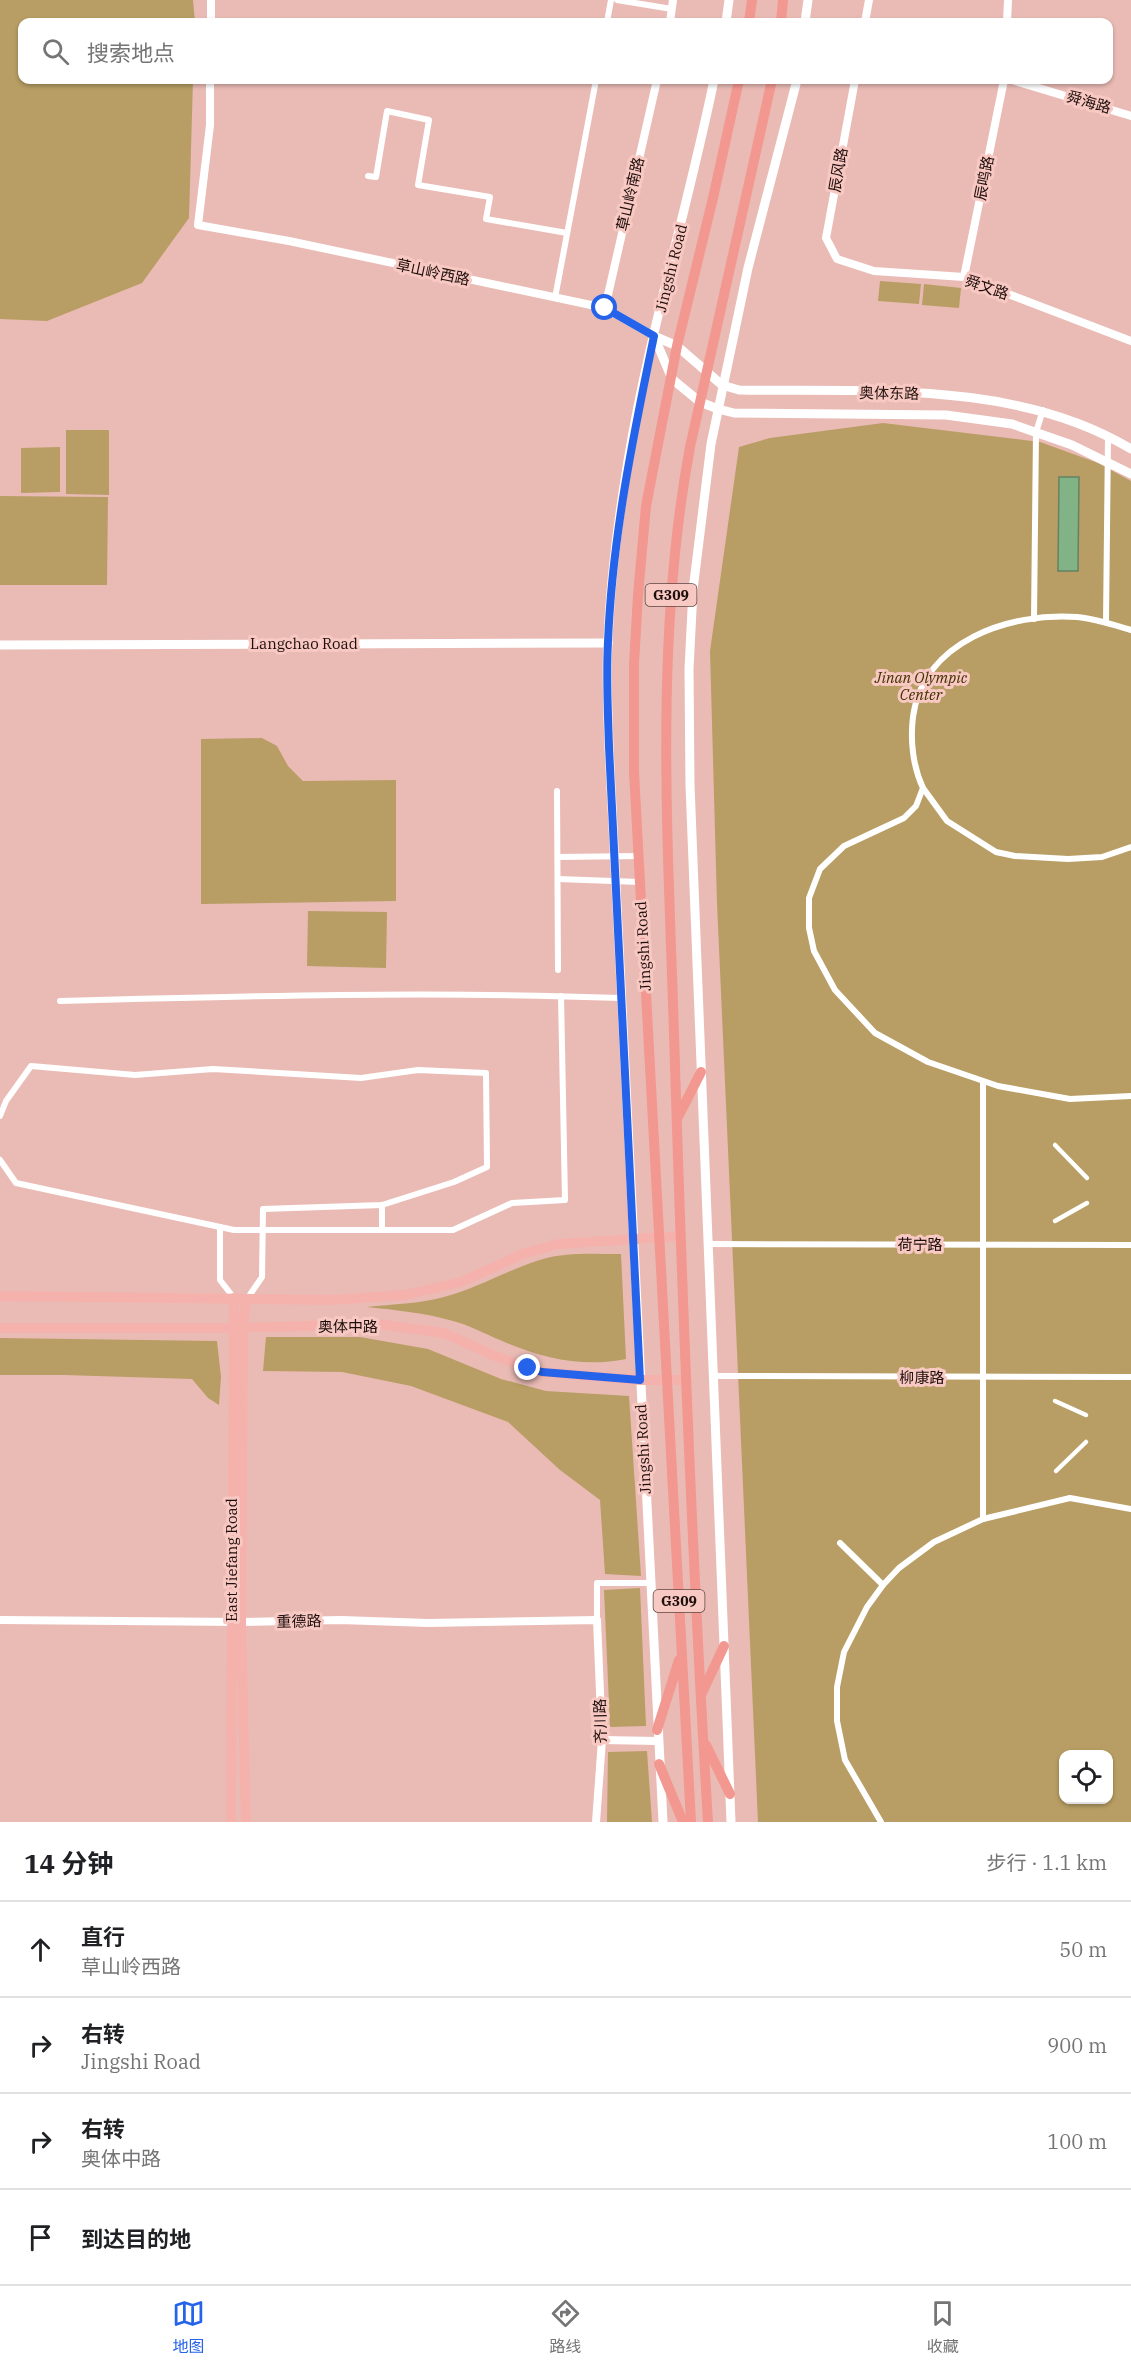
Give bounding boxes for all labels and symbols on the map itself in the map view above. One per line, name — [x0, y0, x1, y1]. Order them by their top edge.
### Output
street label: 舜海路 — [1065, 87, 1113, 117]
street label: 辰风路 — [825, 146, 851, 194]
street label: 辰鸣路 — [970, 154, 998, 202]
street label: 草山岭南路 — [612, 155, 648, 233]
street label: Jingshi Road — [651, 222, 691, 314]
street label: 草山岭西路 — [394, 255, 472, 289]
street label: 舜文路 — [963, 271, 1011, 303]
route start — [591, 294, 617, 320]
street label: 奥体东路 — [859, 383, 919, 403]
road number: G309 — [646, 584, 696, 606]
street label: Langchao Road — [250, 634, 358, 653]
park label: Jinan Olympic Center — [874, 668, 968, 704]
street label: Jingshi Road — [631, 901, 655, 991]
street label: 荷宁路 — [897, 1235, 943, 1254]
street label: 奥体中路 — [318, 1317, 378, 1336]
route end — [514, 1354, 540, 1380]
street label: 柳康路 — [899, 1368, 945, 1387]
street label: Jingshi Road — [631, 1404, 655, 1494]
street label: East Jiefang Road — [222, 1498, 241, 1622]
road number: G309 — [654, 1590, 704, 1612]
street label: 重德路 — [276, 1611, 322, 1631]
street label: 齐川路 — [590, 1698, 610, 1744]

